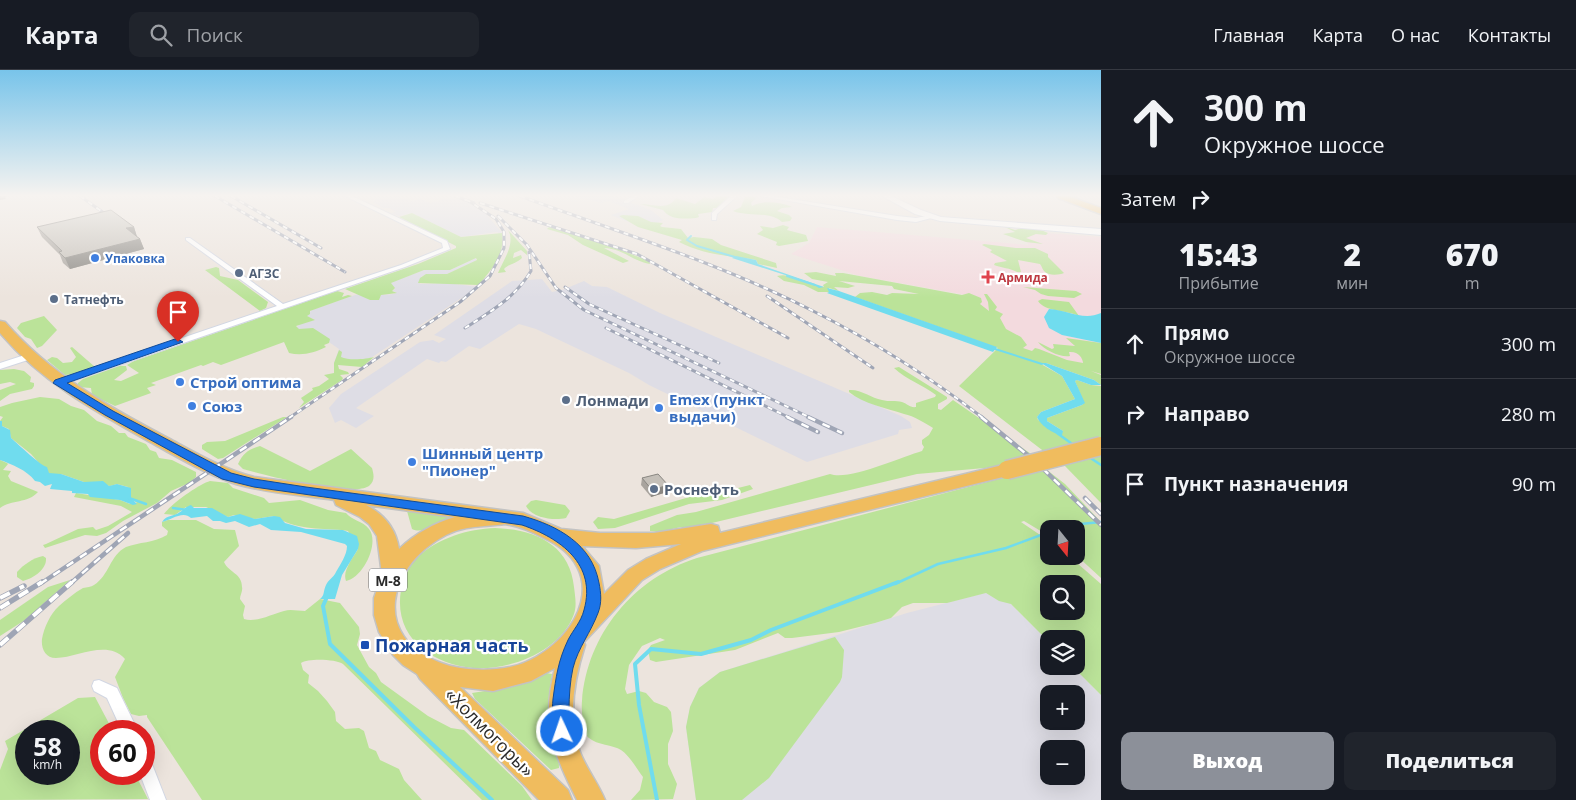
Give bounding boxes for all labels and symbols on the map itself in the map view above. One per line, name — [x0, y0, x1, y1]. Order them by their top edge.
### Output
place label: Упаковка — [105, 250, 165, 267]
marker: Упаковка — [89, 252, 101, 264]
place label: АГЗС — [249, 265, 280, 282]
marker: АГЗС — [233, 267, 245, 279]
place label: Армида — [998, 269, 1048, 286]
marker: Армида — [982, 271, 994, 283]
place label: Татнефть — [64, 291, 124, 308]
pin — [157, 291, 199, 342]
marker: Татнефть — [48, 293, 60, 305]
place label: Строй оптима — [190, 372, 301, 392]
marker: Строй оптима — [174, 376, 186, 388]
place label: Emex (пункт выдачи) — [669, 389, 764, 426]
place label: Лонмади — [576, 390, 649, 410]
marker: Лонмади — [560, 394, 572, 406]
place label: Союз — [202, 396, 242, 416]
marker: Союз — [186, 400, 198, 412]
marker: Emex (пункт выдачи) — [653, 402, 665, 414]
place label: Шинный центр "Пионер" — [422, 443, 543, 480]
marker: Шинный центр "Пионер" — [406, 456, 418, 468]
place label: Роснефть — [664, 479, 739, 499]
marker: Роснефть — [648, 483, 660, 495]
north arrow — [1040, 520, 1085, 565]
road number: М-8 — [369, 568, 407, 592]
place label: Пожарная часть — [375, 633, 529, 657]
marker: Пожарная часть — [359, 639, 371, 651]
street label: «Холмогоры» — [440, 682, 540, 782]
position arrow — [535, 704, 587, 756]
speed limit sign: 60 — [90, 720, 155, 785]

